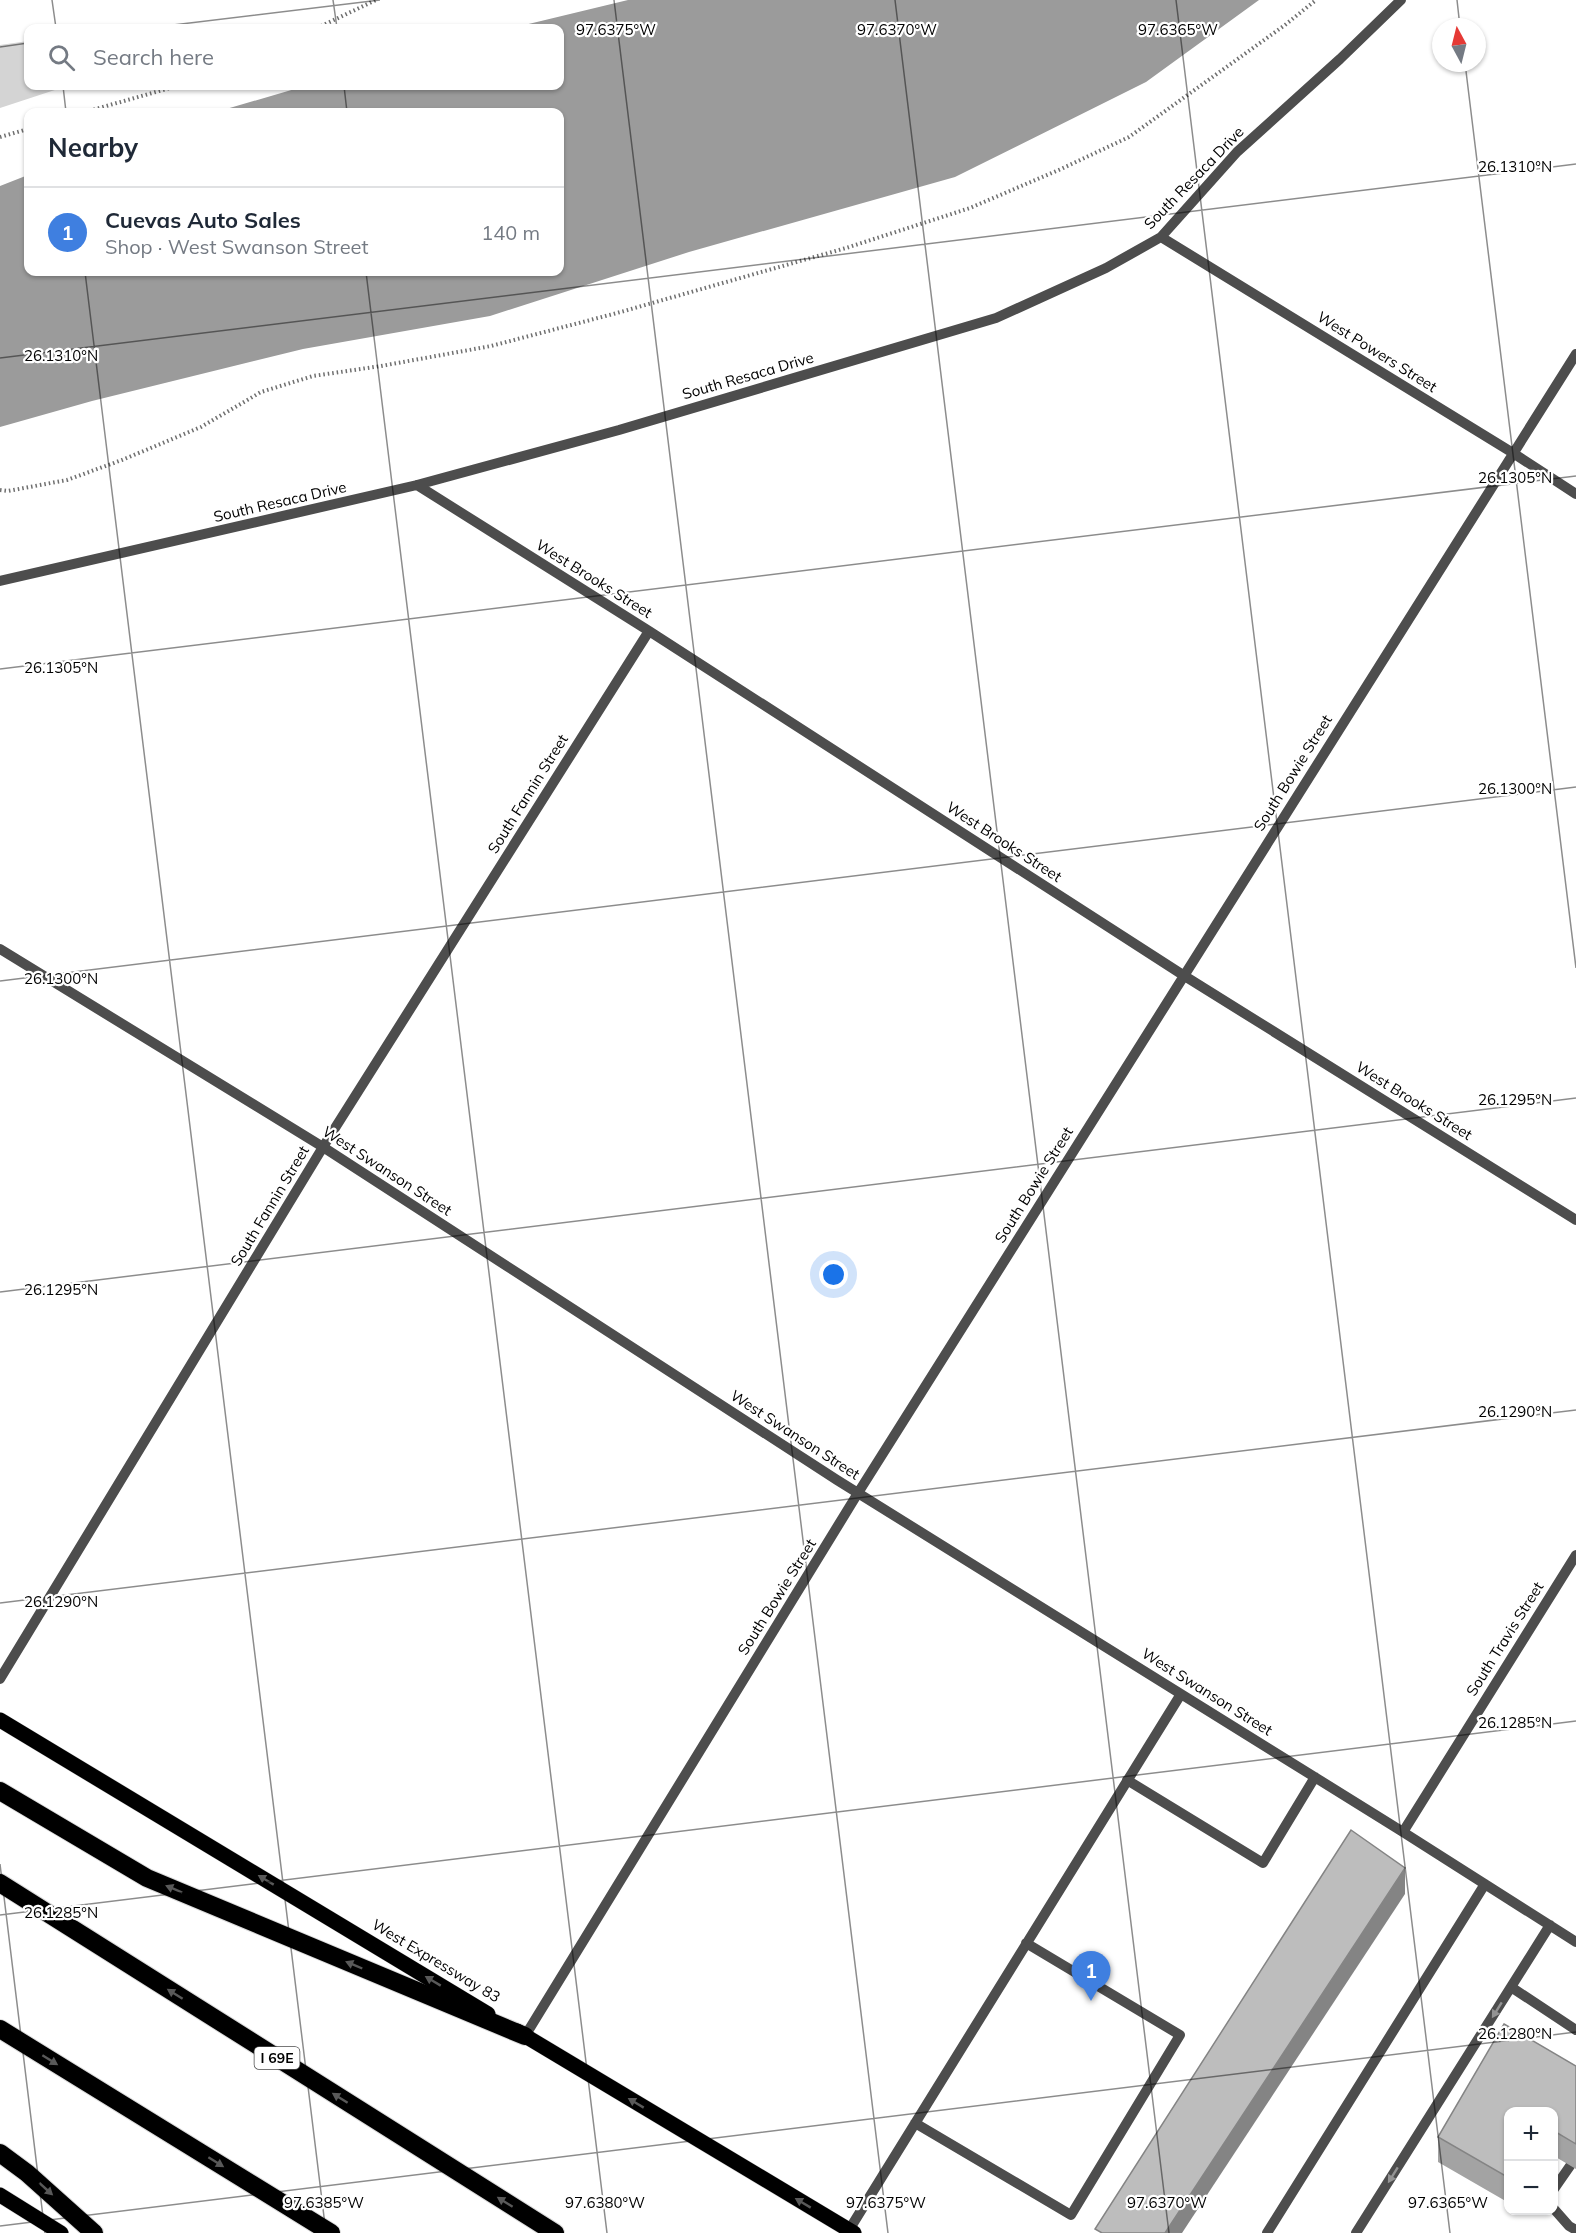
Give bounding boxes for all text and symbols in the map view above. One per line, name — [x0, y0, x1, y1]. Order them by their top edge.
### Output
north arrow — [1432, 18, 1486, 72]
text: 97.6375°W — [576, 20, 656, 39]
text: 97.6370°W — [857, 20, 937, 39]
text: 97.6365°W — [1138, 20, 1218, 39]
search box — [24, 24, 564, 90]
icon: search — [45, 41, 78, 74]
text: Search here — [93, 43, 214, 71]
street label: South Resaca Drive — [1140, 122, 1248, 233]
text: Nearby — [48, 131, 138, 164]
text: 26.1310°N — [1478, 157, 1552, 176]
text: Cuevas Auto Sales — [105, 206, 301, 234]
text: 1 — [62, 220, 74, 245]
text: 140 m — [481, 220, 540, 245]
text: Shop · West Swanson Street — [105, 234, 368, 259]
street label: West Powers Street — [1314, 307, 1441, 396]
text: 26.1310°N — [24, 346, 98, 365]
street label: South Resaca Drive — [680, 348, 816, 403]
text: 26.1305°N — [1478, 468, 1552, 487]
street label: South Resaca Drive — [212, 477, 348, 526]
street label: West Brooks Street — [533, 535, 656, 622]
text: 26.1305°N — [24, 658, 98, 677]
street label: South Bowie Street — [1249, 711, 1336, 834]
street label: South Fannin Street — [483, 731, 572, 857]
text: 26.1300°N — [1478, 779, 1552, 798]
street label: West Brooks Street — [943, 797, 1065, 886]
text: 26.1300°N — [24, 969, 98, 988]
street label: West Brooks Street — [1353, 1057, 1476, 1144]
text: 26.1295°N — [1478, 1090, 1552, 1109]
street label: West Swanson Street — [319, 1122, 456, 1220]
street label: South Bowie Street — [990, 1123, 1077, 1246]
street label: South Fannin Street — [226, 1142, 313, 1269]
your location — [819, 1260, 848, 1289]
text: 26.1295°N — [24, 1280, 98, 1299]
street label: West Swanson Street — [727, 1386, 864, 1484]
text: 26.1290°N — [1478, 1402, 1552, 1421]
street label: South Bowie Street — [733, 1535, 820, 1658]
street label: South Travis Street — [1462, 1578, 1547, 1699]
text: 26.1290°N — [24, 1592, 98, 1611]
street label: West Swanson Street — [1138, 1644, 1276, 1740]
text: 26.1285°N — [1478, 1713, 1552, 1732]
one-way arrow — [258, 1874, 274, 1885]
one-way arrow — [165, 1884, 183, 1894]
text: 26.1285°N — [24, 1903, 98, 1922]
street label: West Expressway 83 — [369, 1915, 504, 2006]
pin: 1 — [1072, 1952, 1110, 2001]
one-way arrow — [346, 1960, 363, 1969]
one-way arrow — [425, 1975, 441, 1986]
one-way arrow — [167, 1988, 183, 1999]
one-way arrow — [1491, 2002, 1502, 2018]
text: 26.1280°N — [1478, 2024, 1552, 2043]
road number: I 69E — [254, 2047, 300, 2069]
one-way arrow — [42, 2054, 58, 2065]
one-way arrow — [332, 2092, 348, 2103]
one-way arrow — [628, 2097, 644, 2108]
map controls — [1504, 2107, 1558, 2215]
button: + — [1504, 2107, 1558, 2161]
one-way arrow — [208, 2156, 224, 2167]
button: − — [1504, 2161, 1558, 2215]
one-way arrow — [1387, 2167, 1398, 2183]
one-way arrow — [38, 2182, 53, 2195]
text: 97.6385°W — [284, 2193, 364, 2212]
text: 97.6380°W — [565, 2193, 645, 2212]
text: 97.6375°W — [846, 2193, 926, 2212]
text: 97.6370°W — [1127, 2193, 1207, 2212]
text: 97.6365°W — [1408, 2193, 1488, 2212]
one-way arrow — [497, 2196, 513, 2207]
one-way arrow — [795, 2197, 811, 2208]

